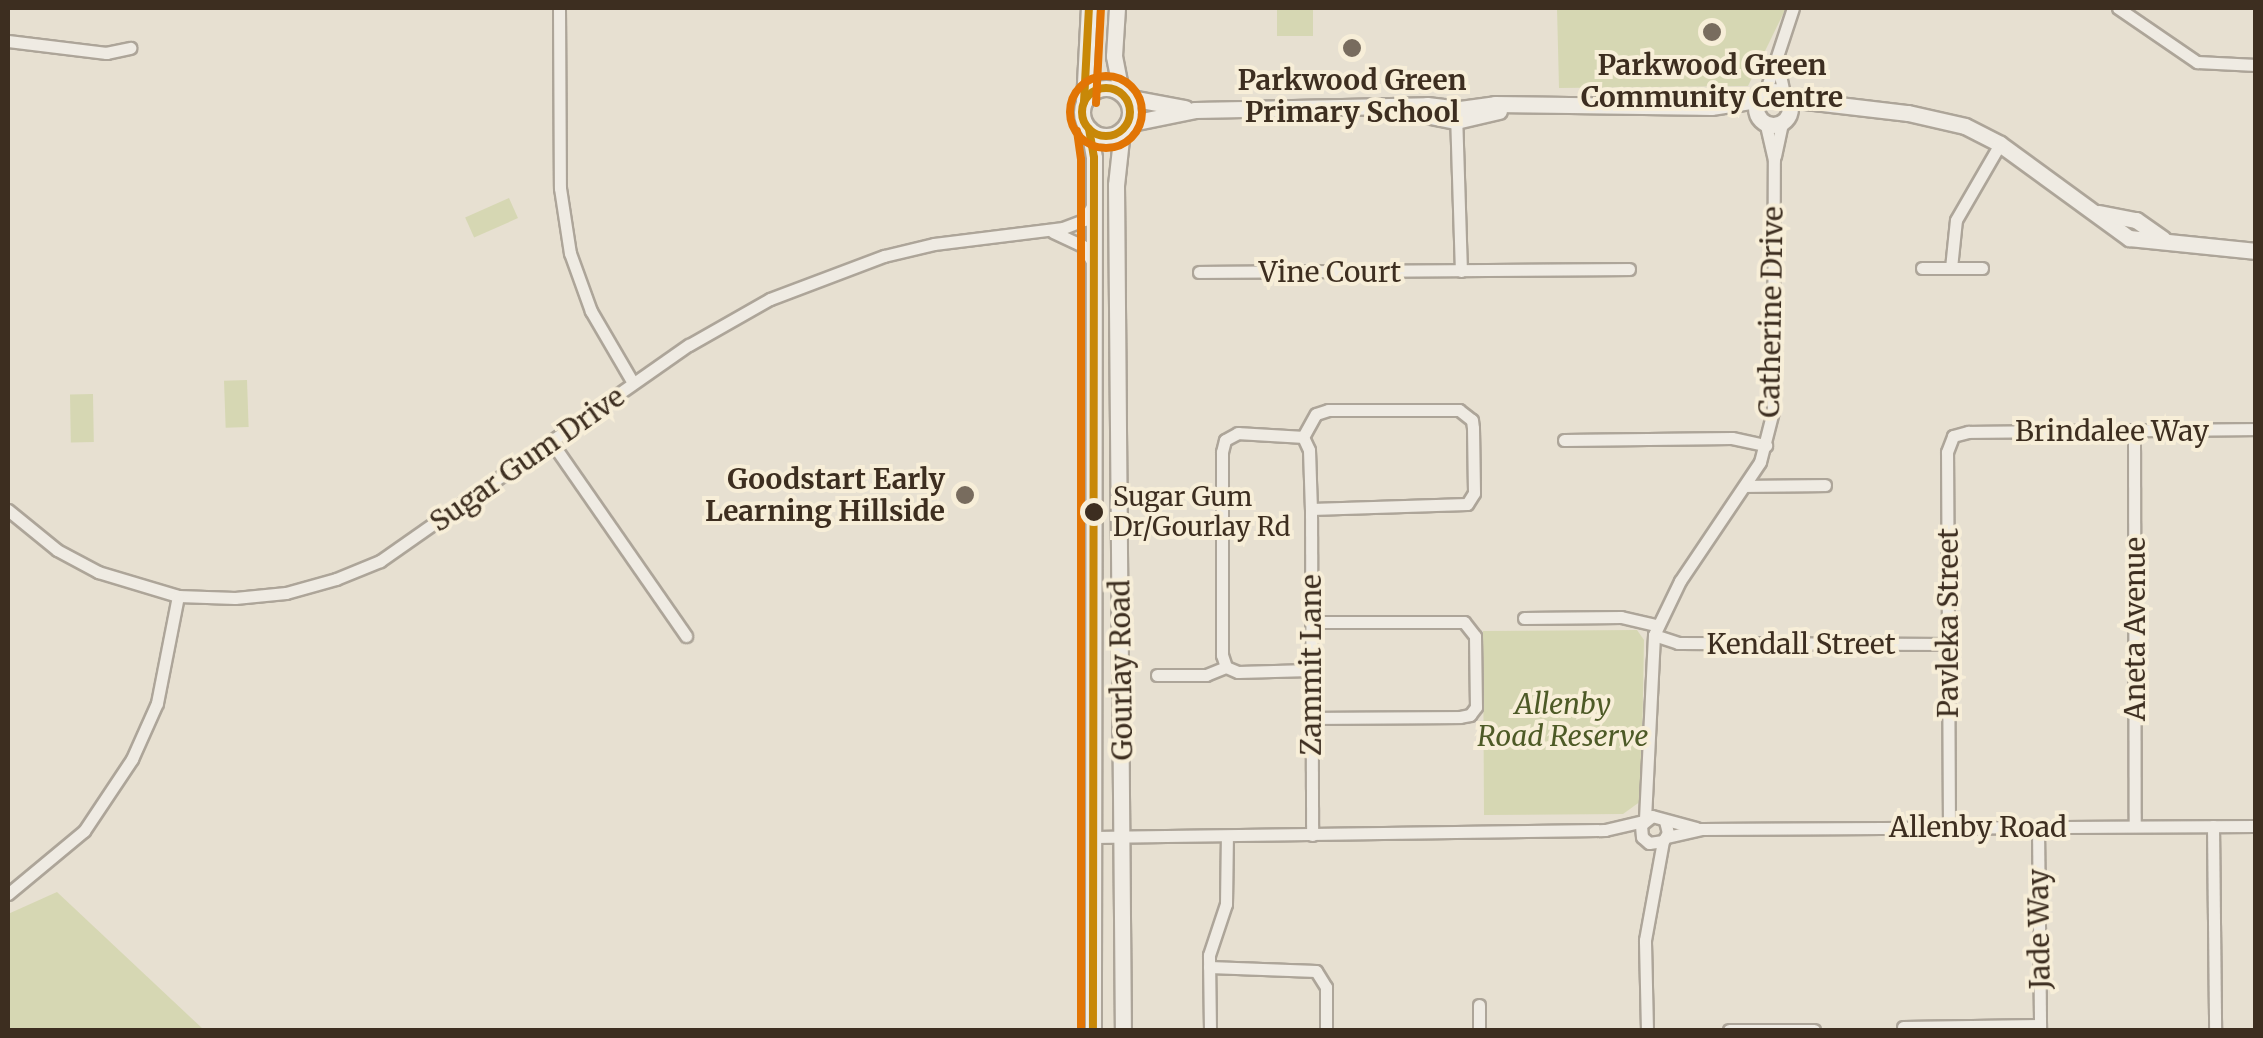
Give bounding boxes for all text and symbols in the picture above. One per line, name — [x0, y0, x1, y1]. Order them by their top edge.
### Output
marker: Parkwood Green Community Centre — [1701, 21, 1723, 43]
marker: Parkwood Green Primary School — [1341, 37, 1363, 59]
place label: Parkwood Green Community Centre — [1581, 48, 1843, 114]
place label: Parkwood Green Primary School — [1238, 63, 1466, 129]
street label: Catherine Drive — [1752, 206, 1790, 418]
street label: Vine Court — [1259, 255, 1401, 289]
street label: Sugar Gum Drive — [423, 379, 631, 539]
street label: Brindalee Way — [2015, 414, 2209, 448]
place label: Goodstart Early Learning Hillside — [705, 462, 945, 528]
place label: Sugar Gum Dr/Gourlay Rd — [1113, 481, 1290, 542]
marker: Goodstart Early Learning Hillside — [954, 484, 976, 506]
marker: Sugar Gum Dr/Gourlay Rd — [1084, 502, 1104, 522]
street label: Pavleka Street — [1931, 528, 1965, 718]
street label: Aneta Avenue — [2118, 537, 2152, 721]
street label: Zammit Lane — [1294, 574, 1328, 756]
street label: Gourlay Road — [1103, 579, 1139, 761]
street label: Kendall Street — [1706, 627, 1896, 661]
park label: Allenby Road Reserve — [1477, 687, 1649, 753]
street label: Allenby Road — [1889, 810, 2067, 844]
street label: Jade Way — [2021, 868, 2057, 990]

